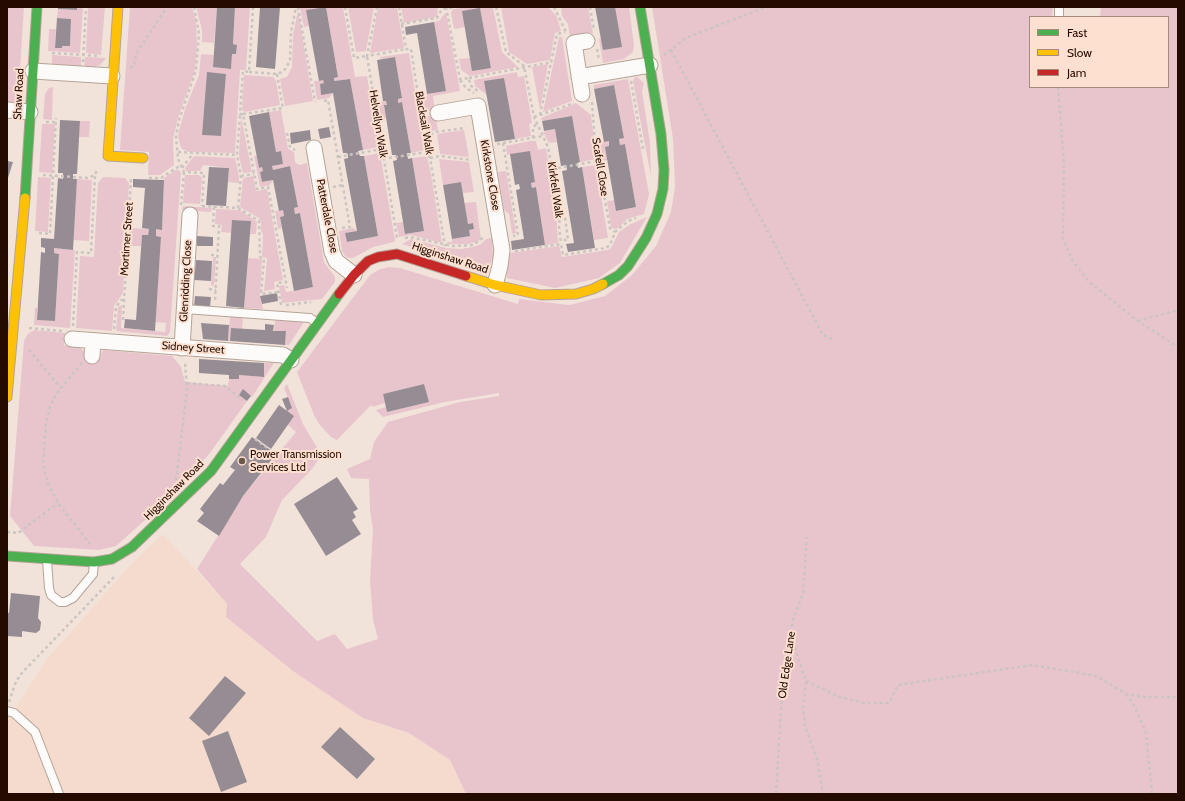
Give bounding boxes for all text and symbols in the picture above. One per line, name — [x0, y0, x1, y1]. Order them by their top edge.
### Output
legend — [1029, 16, 1169, 88]
text: Fast — [1067, 25, 1087, 40]
text: Slow — [1067, 45, 1092, 60]
text: Jam — [1067, 65, 1086, 80]
street label: Shaw Road — [11, 68, 27, 120]
street label: Helvellyn Walk — [366, 89, 390, 159]
street label: Blacksail Walk — [412, 90, 436, 156]
street label: Scafell Close — [589, 137, 611, 197]
street label: Kirkstone Close — [477, 139, 503, 211]
street label: Kirkfell Walk — [545, 161, 565, 219]
street label: Patterdale Close — [313, 178, 341, 254]
street label: Mortimer Street — [118, 202, 136, 276]
street label: Higginshaw Road — [410, 239, 490, 277]
street label: Glenridding Close — [177, 240, 195, 322]
street label: Sidney Street — [161, 339, 225, 357]
place label: Power Transmission Services Ltd — [250, 448, 342, 474]
marker: Power Transmission Services Ltd — [237, 456, 247, 466]
street label: Higginshaw Road — [141, 457, 207, 523]
street label: Old Edge Lane — [776, 631, 798, 699]

